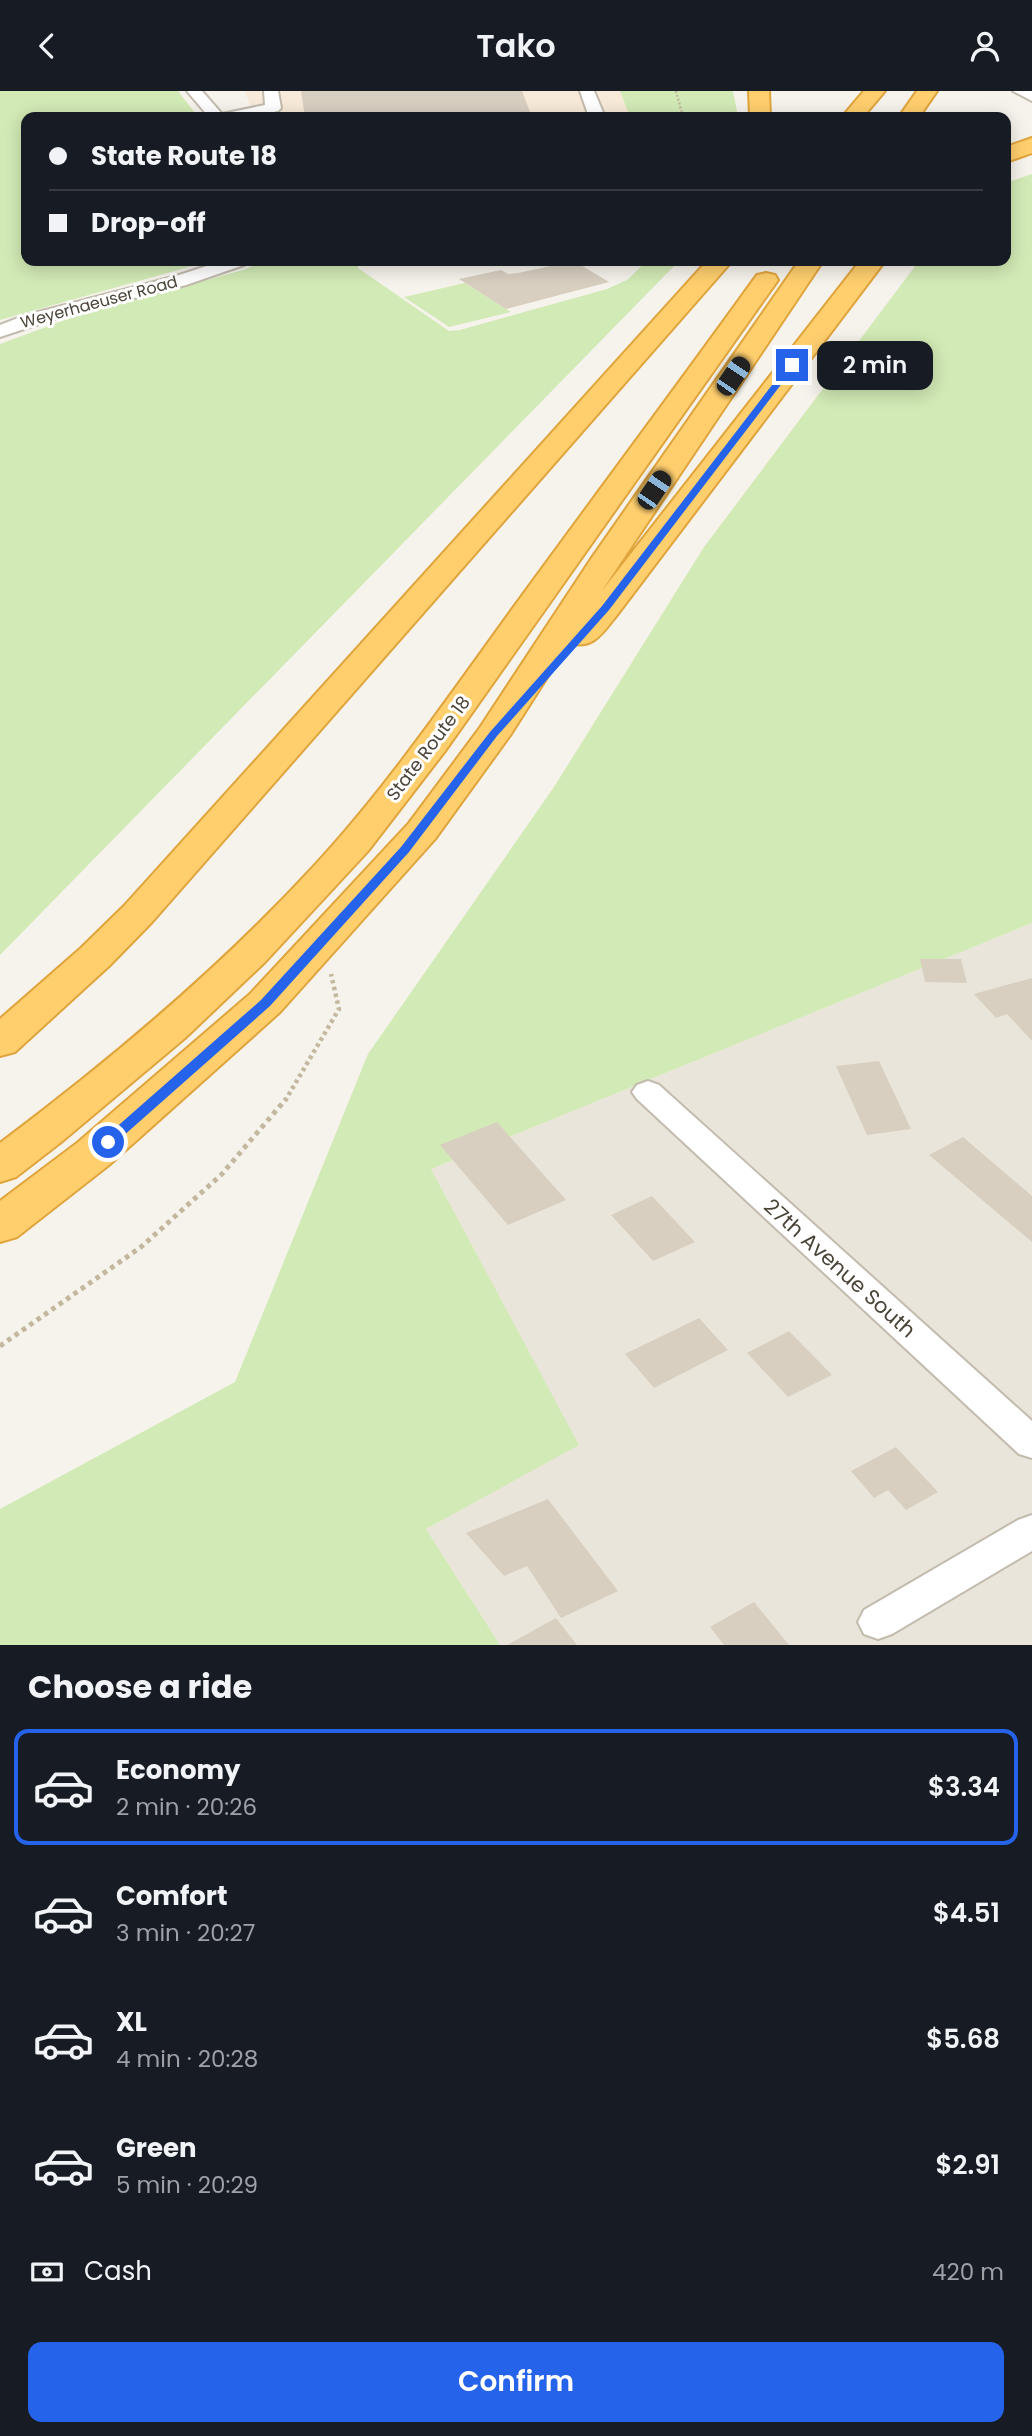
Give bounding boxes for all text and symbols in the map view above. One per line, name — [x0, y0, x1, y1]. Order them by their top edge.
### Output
text: Tako — [476, 23, 556, 68]
icon: back — [28, 27, 66, 65]
icon: person — [966, 27, 1004, 65]
text: State Route 18 — [91, 138, 277, 174]
text: Drop-off — [91, 205, 206, 241]
street label: Weyerhaeuser Road — [18, 270, 180, 334]
callout: 2 min — [816, 341, 932, 389]
route end — [776, 349, 808, 381]
text: 2 min — [843, 349, 907, 381]
car — [713, 353, 754, 399]
car — [634, 467, 675, 513]
street label: State Route 18 — [380, 690, 476, 806]
route start — [92, 1126, 124, 1158]
street label: 27th Avenue South — [758, 1192, 922, 1344]
text: Choose a ride — [28, 1664, 252, 1709]
text: Economy — [116, 1752, 240, 1788]
icon: car — [32, 1756, 95, 1819]
text: $3.34 — [928, 1769, 1000, 1805]
text: 2 min · 20:26 — [116, 1791, 257, 1823]
text: Comfort — [116, 1878, 228, 1914]
icon: car — [32, 1882, 95, 1945]
text: $4.51 — [933, 1895, 1000, 1931]
text: 3 min · 20:27 — [116, 1917, 255, 1949]
text: XL — [116, 2004, 147, 2040]
icon: car — [32, 2008, 95, 2071]
text: $5.68 — [926, 2021, 1000, 2057]
text: 4 min · 20:28 — [116, 2043, 258, 2075]
text: Green — [116, 2130, 197, 2166]
icon: car — [32, 2134, 95, 2197]
text: $2.91 — [936, 2147, 1000, 2183]
text: 5 min · 20:29 — [116, 2169, 258, 2201]
icon: cash — [28, 2253, 66, 2291]
text: Cash — [84, 2253, 152, 2289]
text: 420 m — [932, 2256, 1004, 2288]
button: Confirm — [28, 2342, 1004, 2422]

